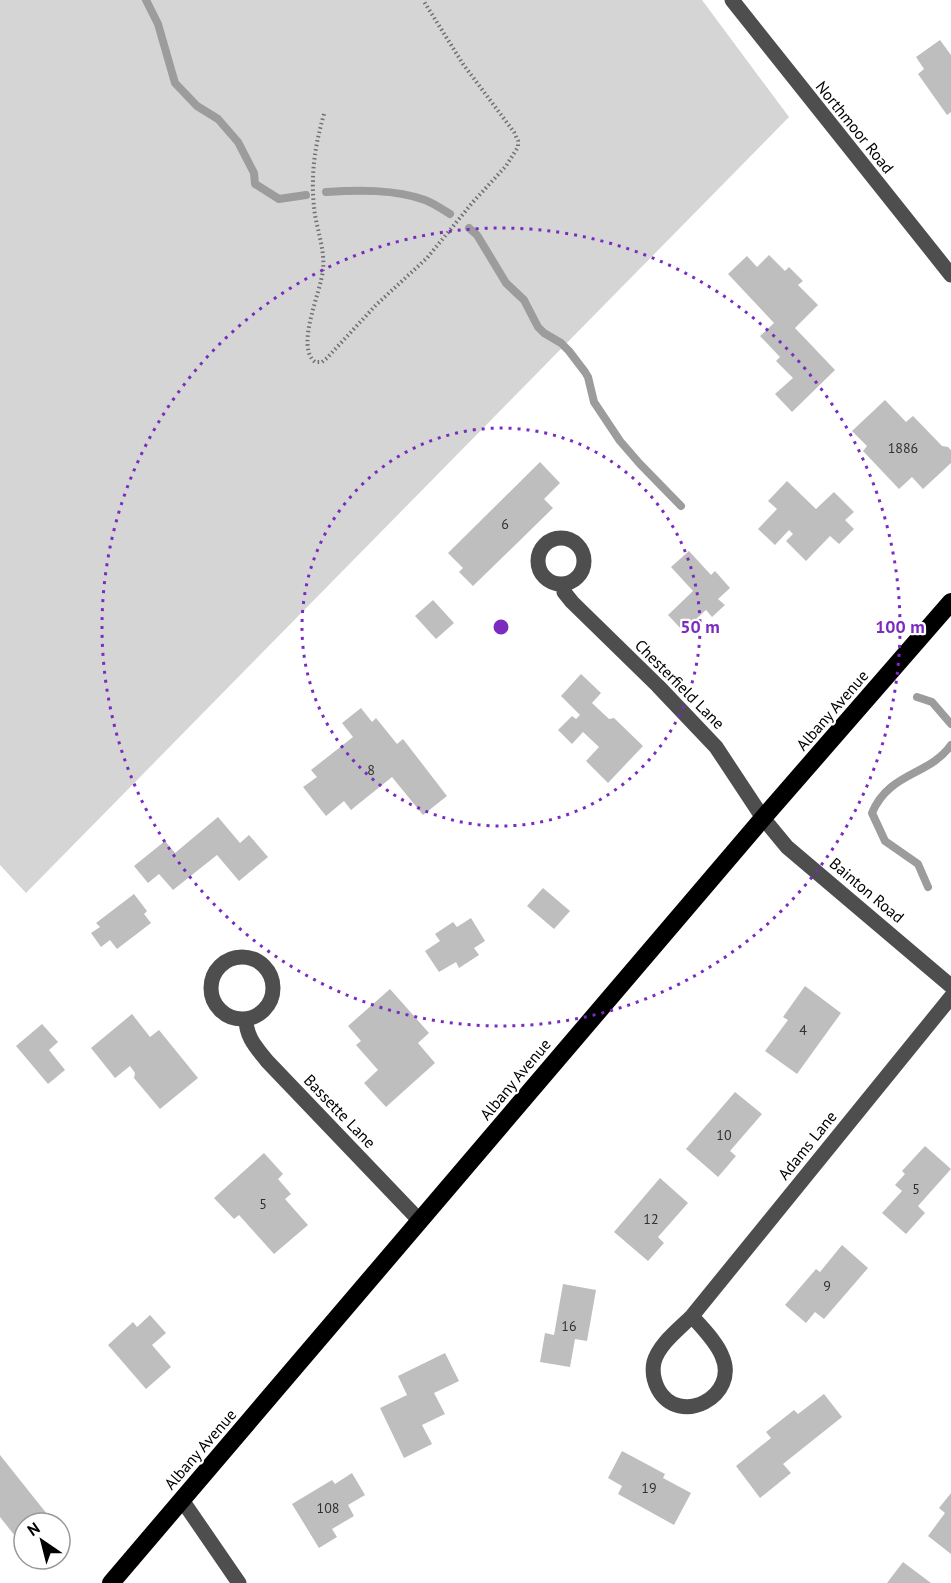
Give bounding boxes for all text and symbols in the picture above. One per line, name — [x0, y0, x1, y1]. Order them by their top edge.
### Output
street label: Northmoor Road — [812, 77, 898, 177]
house number: 1886 — [888, 439, 918, 457]
house number: 6 — [501, 515, 509, 533]
text: 50 m — [680, 615, 720, 638]
text: 100 m — [875, 615, 925, 638]
centre of rings — [491, 617, 511, 637]
street label: Chesterfield Lane — [631, 635, 729, 733]
street label: Albany Avenue — [792, 666, 872, 754]
house number: 8 — [367, 761, 375, 779]
street label: Bainton Road — [826, 853, 908, 927]
house number: 4 — [799, 1021, 807, 1039]
street label: Albany Avenue — [475, 1034, 555, 1124]
street label: Bassette Lane — [300, 1070, 380, 1152]
street label: Adams Lane — [773, 1107, 841, 1183]
house number: 10 — [716, 1126, 732, 1144]
house number: 5 — [912, 1180, 920, 1198]
house number: 5 — [259, 1195, 267, 1213]
house number: 12 — [643, 1210, 659, 1228]
house number: 9 — [823, 1277, 831, 1295]
house number: 16 — [561, 1317, 577, 1335]
street label: Albany Avenue — [160, 1405, 240, 1493]
house number: 19 — [641, 1479, 657, 1497]
house number: 108 — [317, 1499, 339, 1517]
north arrow — [12, 1511, 72, 1571]
text: N — [23, 1518, 43, 1540]

